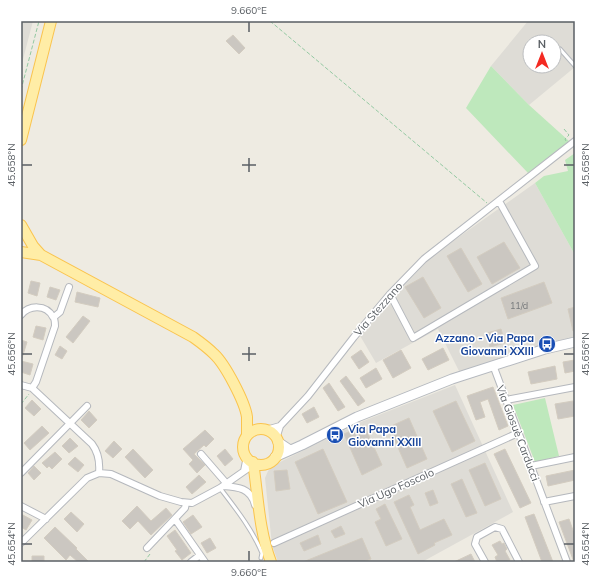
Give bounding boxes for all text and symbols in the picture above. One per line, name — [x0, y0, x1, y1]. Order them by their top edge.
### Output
text: 9.660°E — [231, 4, 267, 17]
north arrow — [522, 34, 562, 74]
text: N — [538, 37, 546, 51]
text: 45.658°N — [5, 143, 18, 187]
text: 45.658°N — [579, 143, 592, 187]
street label: Via Stezzano — [351, 279, 405, 339]
house number: 11/d — [510, 300, 528, 311]
place label: Azzano - Via Papa Giovanni XXIII — [435, 331, 534, 358]
text: 45.656°N — [5, 332, 18, 376]
text: 45.656°N — [579, 332, 592, 376]
bus stop icon: Azzano - Via Papa Giovanni XXIII — [537, 334, 557, 354]
street label: Via Giosuè Carducci — [493, 383, 543, 483]
place label: Via Papa Giovanni XXIII — [347, 422, 421, 449]
bus stop icon: Via Papa Giovanni XXIII — [325, 425, 345, 445]
street label: Via Ugo Foscolo — [356, 465, 436, 511]
text: 45.654°N — [5, 522, 18, 566]
text: 45.654°N — [579, 522, 592, 566]
text: 9.660°E — [231, 566, 267, 579]

